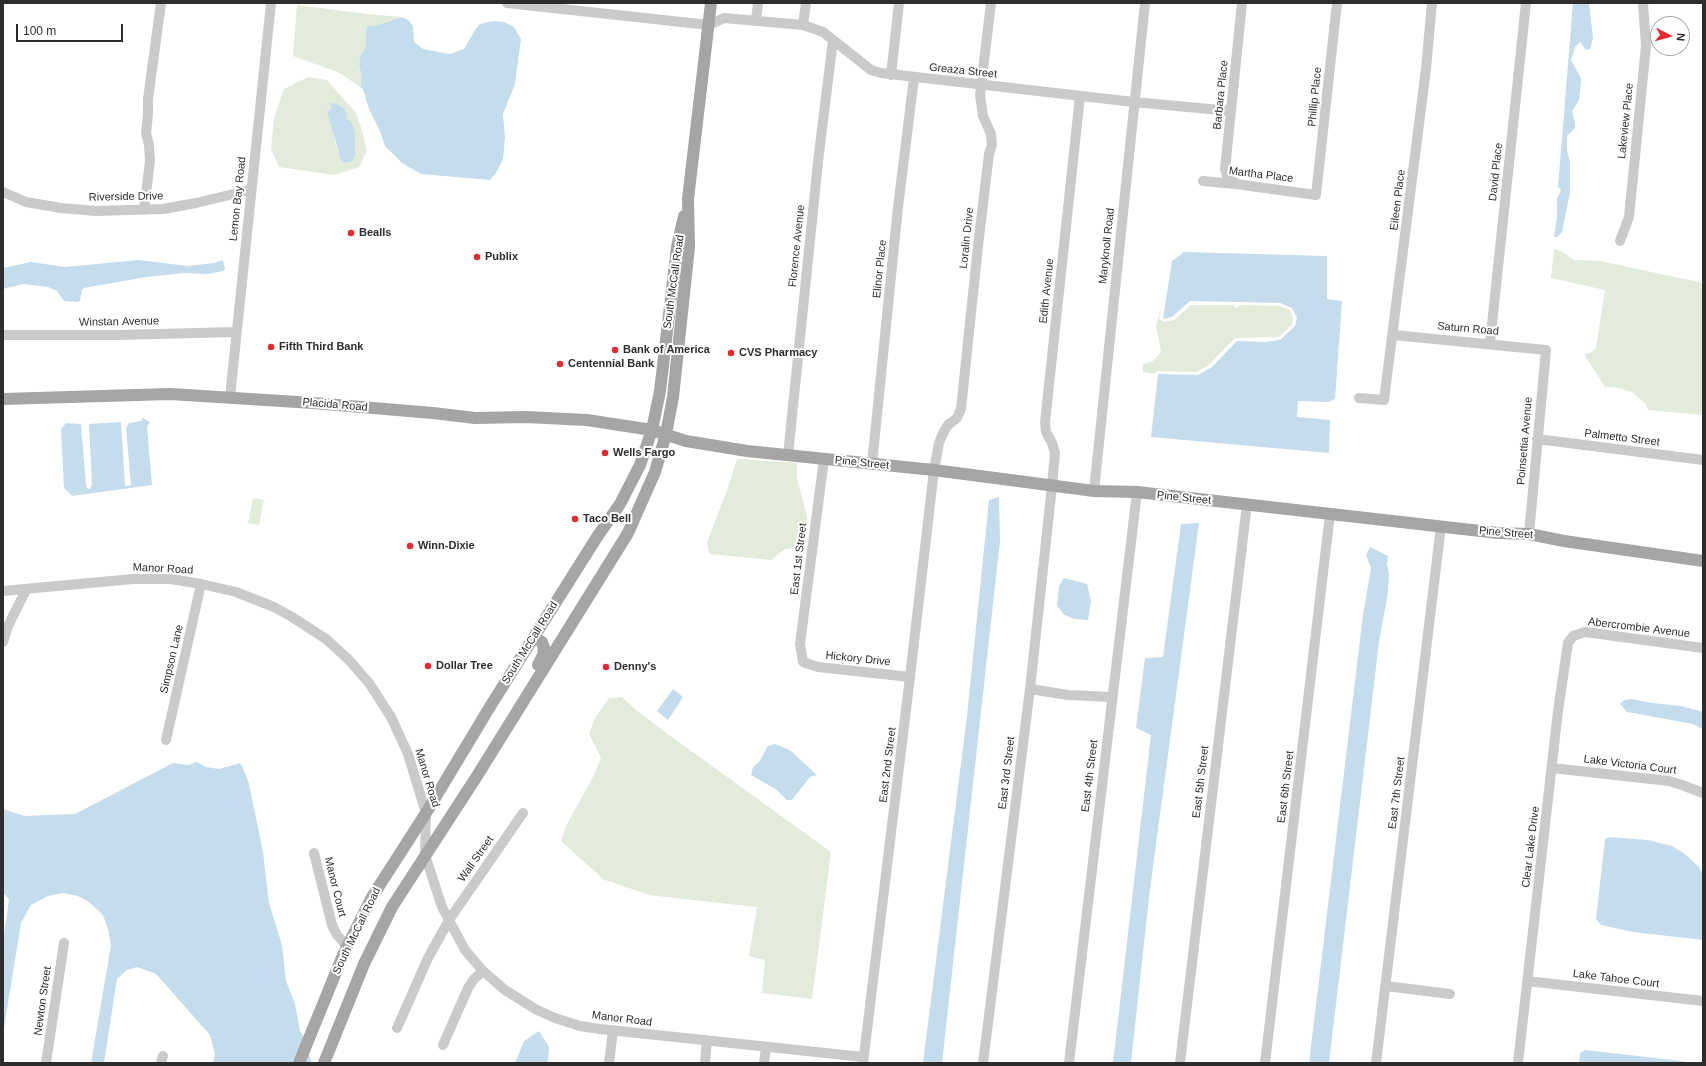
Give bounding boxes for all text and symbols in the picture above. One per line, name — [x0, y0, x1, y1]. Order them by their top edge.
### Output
scale bar — [18, 16, 125, 42]
north arrow — [1650, 16, 1690, 56]
text: 100 m — [23, 24, 56, 38]
text: N — [1675, 33, 1687, 42]
street label: Barbara Place — [1211, 60, 1231, 130]
street label: Greaza Street — [928, 61, 998, 81]
street label: Phillip Place — [1305, 67, 1325, 127]
street label: Lakeview Place — [1615, 82, 1637, 160]
street label: David Place — [1486, 142, 1506, 202]
street label: Lemon Bay Road — [227, 156, 249, 242]
street label: Martha Place — [1228, 165, 1294, 185]
street label: Eileen Place — [1388, 169, 1408, 231]
street label: Riverside Drive — [89, 190, 163, 204]
street label: Florence Avenue — [786, 204, 808, 288]
street label: Loralin Drive — [957, 207, 977, 269]
street label: Maryknoll Road — [1096, 207, 1118, 285]
place label: Bealls — [359, 226, 391, 240]
marker: Bealls — [346, 228, 356, 238]
street label: South McCall Road — [661, 234, 687, 330]
street label: Elinor Place — [870, 239, 890, 299]
place label: Publix — [485, 250, 518, 264]
marker: Publix — [472, 252, 482, 262]
street label: Edith Avenue — [1037, 258, 1057, 324]
street label: Winstan Avenue — [79, 315, 159, 329]
street label: Saturn Road — [1437, 320, 1499, 338]
place label: Fifth Third Bank — [279, 340, 363, 354]
marker: Fifth Third Bank — [266, 342, 276, 352]
place label: Bank of America — [623, 343, 710, 357]
marker: Bank of America — [610, 345, 620, 355]
place label: CVS Pharmacy — [739, 346, 817, 360]
marker: CVS Pharmacy — [726, 348, 736, 358]
place label: Centennial Bank — [568, 357, 654, 371]
marker: Centennial Bank — [555, 359, 565, 369]
street label: Placida Road — [302, 396, 368, 414]
street label: Poinsettia Avenue — [1515, 396, 1535, 486]
street label: Palmetto Street — [1584, 427, 1660, 449]
place label: Wells Fargo — [613, 446, 675, 460]
marker: Wells Fargo — [600, 448, 610, 458]
street label: Pine Street — [834, 454, 890, 472]
street label: Pine Street — [1156, 489, 1212, 507]
place label: Taco Bell — [583, 512, 631, 526]
marker: Taco Bell — [570, 514, 580, 524]
street label: East 1st Street — [788, 522, 810, 596]
street label: Pine Street — [1478, 524, 1534, 542]
place label: Winn-Dixie — [418, 539, 475, 553]
marker: Winn-Dixie — [405, 541, 415, 551]
street label: Manor Road — [132, 561, 194, 577]
street label: South McCall Road — [499, 599, 561, 687]
street label: Abercrombie Avenue — [1587, 615, 1691, 641]
street label: Simpson Lane — [158, 623, 186, 695]
street label: Hickory Drive — [825, 649, 891, 669]
place label: Dollar Tree — [436, 659, 493, 673]
place label: Denny's — [614, 660, 656, 674]
marker: Dollar Tree — [423, 661, 433, 671]
marker: Denny's — [601, 662, 611, 672]
street label: East 2nd Street — [877, 727, 899, 803]
street label: East 3rd Street — [996, 736, 1018, 810]
street label: East 4th Street — [1079, 739, 1101, 813]
street label: East 5th Street — [1190, 745, 1212, 819]
street label: Manor Road — [412, 747, 442, 809]
street label: East 6th Street — [1275, 750, 1297, 824]
street label: Lake Victoria Court — [1583, 753, 1677, 777]
street label: East 7th Street — [1386, 756, 1408, 830]
street label: Clear Lake Drive — [1519, 806, 1543, 888]
street label: Wall Street — [455, 833, 497, 885]
street label: Manor Court — [321, 856, 349, 918]
street label: South McCall Road — [330, 886, 384, 976]
street label: Newton Street — [32, 966, 54, 1036]
street label: Lake Tahoe Court — [1572, 967, 1660, 991]
street label: Manor Road — [591, 1009, 653, 1029]

